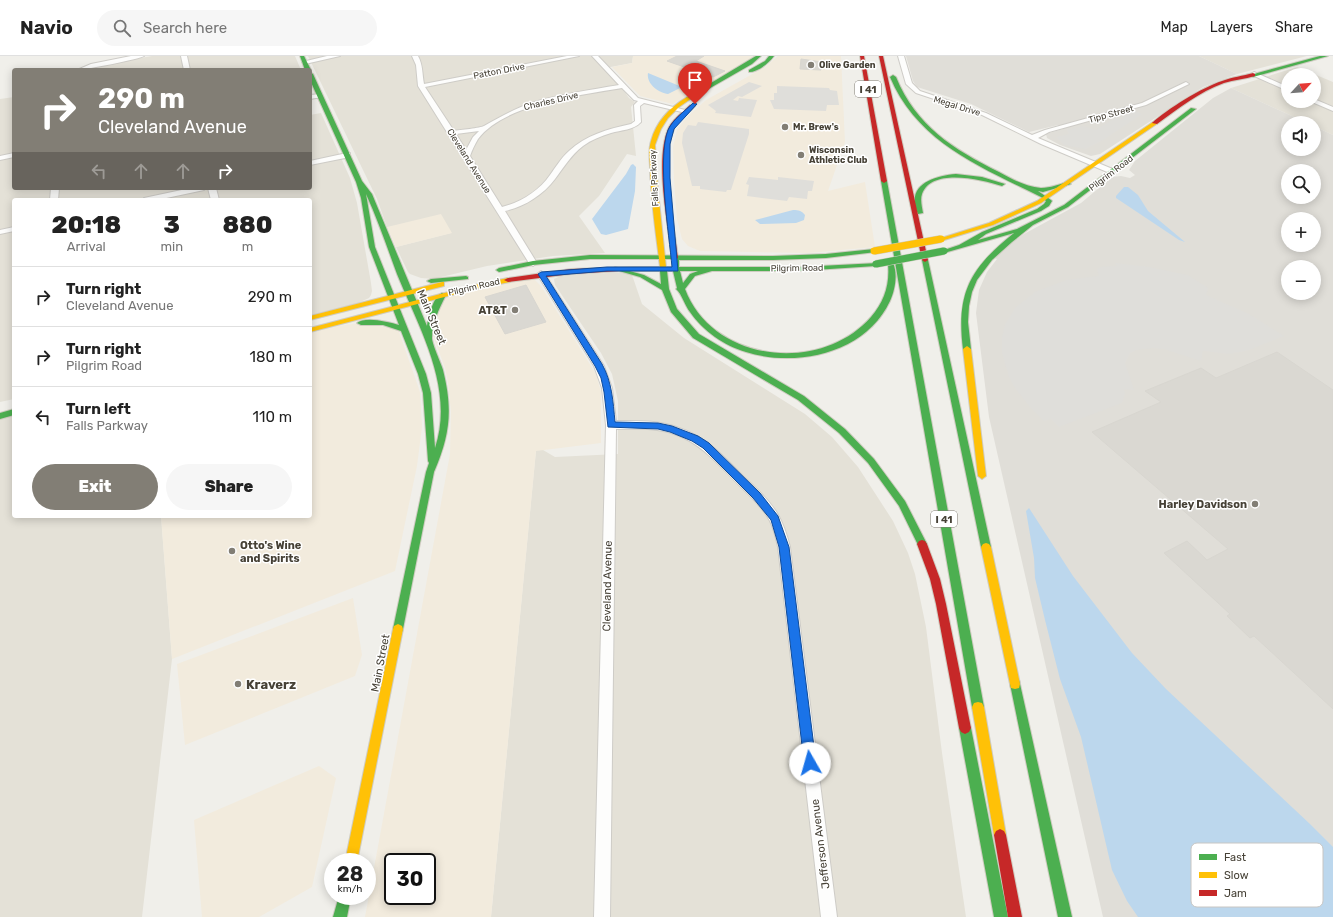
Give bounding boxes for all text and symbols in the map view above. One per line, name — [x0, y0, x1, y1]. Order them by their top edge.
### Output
search box — [97, 10, 377, 46]
text: Navio — [20, 16, 73, 39]
icon: search — [111, 17, 133, 39]
text: Search here — [143, 19, 227, 37]
text: Map — [1161, 19, 1188, 36]
text: Layers — [1210, 19, 1253, 36]
text: Share — [1275, 19, 1313, 36]
marker: Olive Garden — [806, 60, 816, 70]
place label: Olive Garden — [819, 60, 876, 70]
street label: Patton Drive — [472, 61, 526, 81]
pin — [678, 63, 712, 104]
north arrow — [1281, 68, 1321, 108]
map controls — [1281, 68, 1321, 300]
icon: arrive — [684, 69, 706, 91]
road number: I 41 — [855, 81, 881, 97]
text: 290 m — [98, 82, 185, 115]
icon: right — [32, 84, 84, 136]
street label: Charles Drive — [523, 90, 579, 112]
street label: Megal Drive — [932, 94, 982, 118]
street label: Tipp Street — [1087, 103, 1135, 125]
text: Cleveland Avenue — [98, 116, 247, 138]
button: sound — [1281, 116, 1321, 156]
marker: Mr. Brew's — [780, 122, 790, 132]
place label: Mr. Brew's — [793, 122, 839, 132]
street label: Cleveland Avenue — [445, 127, 493, 195]
place label: Wisconsin Athletic Club — [809, 145, 868, 165]
street label: Falls Parkway — [648, 149, 660, 207]
marker: Wisconsin Athletic Club — [796, 150, 806, 160]
street label: Pilgrim Road — [1087, 153, 1135, 193]
icon: left — [88, 160, 110, 182]
icon: ahead — [130, 160, 152, 182]
icon: ahead — [172, 160, 194, 182]
icon: right — [214, 160, 236, 182]
button: search — [1281, 164, 1321, 204]
text: 20:18 — [51, 211, 121, 239]
text: 3 — [164, 211, 180, 239]
text: 880 — [222, 211, 273, 239]
button: + — [1281, 212, 1321, 252]
text: Arrival — [67, 239, 106, 254]
text: min — [160, 239, 183, 254]
text: m — [242, 239, 253, 254]
button: − — [1281, 260, 1321, 300]
street label: Pilgrim Road — [771, 263, 823, 273]
street label: Pilgrim Road — [447, 276, 501, 298]
text: Turn right — [66, 280, 141, 298]
icon: right — [32, 286, 54, 308]
text: 290 m — [248, 288, 292, 306]
street label: Main Street — [414, 288, 449, 347]
text: Cleveland Avenue — [66, 298, 173, 313]
place label: AT&T — [479, 304, 507, 317]
marker: AT&T — [510, 305, 520, 315]
text: Turn right — [66, 340, 141, 358]
icon: right — [32, 346, 54, 368]
text: 180 m — [250, 348, 292, 366]
text: Pilgrim Road — [66, 358, 142, 373]
text: Turn left — [66, 400, 131, 418]
icon: left — [32, 406, 54, 428]
text: 110 m — [253, 408, 292, 426]
text: Falls Parkway — [66, 418, 148, 433]
button: Exit — [32, 464, 158, 510]
button: Share — [166, 464, 292, 510]
place label: Harley Davidson — [1159, 498, 1247, 511]
marker: Harley Davidson — [1250, 499, 1260, 509]
road number: I 41 — [931, 511, 957, 527]
place label: Otto's Wine and Spirits — [240, 539, 302, 565]
street label: Cleveland Avenue — [600, 540, 615, 632]
marker: Otto's Wine and Spirits — [227, 546, 237, 556]
street label: Main Street — [369, 632, 393, 693]
place label: Kraverz — [246, 677, 296, 692]
marker: Kraverz — [233, 679, 243, 689]
position arrow — [789, 742, 831, 784]
street label: Jefferson Avenue — [809, 798, 832, 890]
legend — [1191, 843, 1323, 907]
text: Fast — [1224, 851, 1247, 864]
speed limit sign: 30 — [384, 853, 436, 905]
text: 28 — [337, 862, 363, 886]
text: Slow — [1224, 869, 1249, 882]
text: km/h — [338, 883, 362, 895]
text: Jam — [1224, 887, 1247, 900]

